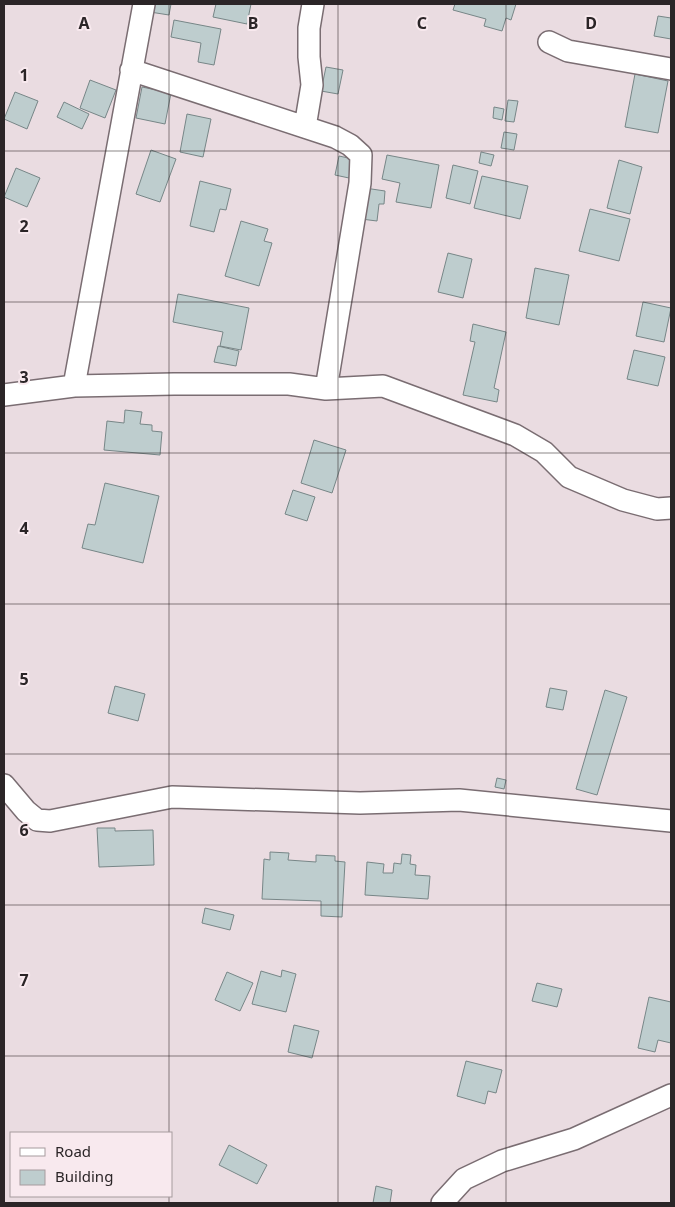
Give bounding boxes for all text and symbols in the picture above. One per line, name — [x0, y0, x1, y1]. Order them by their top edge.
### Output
text: A — [78, 12, 90, 34]
text: B — [248, 12, 258, 34]
text: C — [417, 12, 427, 34]
text: D — [585, 12, 597, 34]
text: 1 — [19, 64, 29, 86]
text: 2 — [19, 215, 29, 237]
text: 3 — [19, 366, 29, 388]
text: 4 — [19, 517, 29, 539]
text: 5 — [19, 668, 29, 690]
text: 6 — [19, 819, 29, 841]
text: 7 — [19, 969, 29, 991]
legend — [10, 1132, 172, 1197]
text: Road — [55, 1141, 91, 1161]
text: Building — [55, 1166, 113, 1186]

